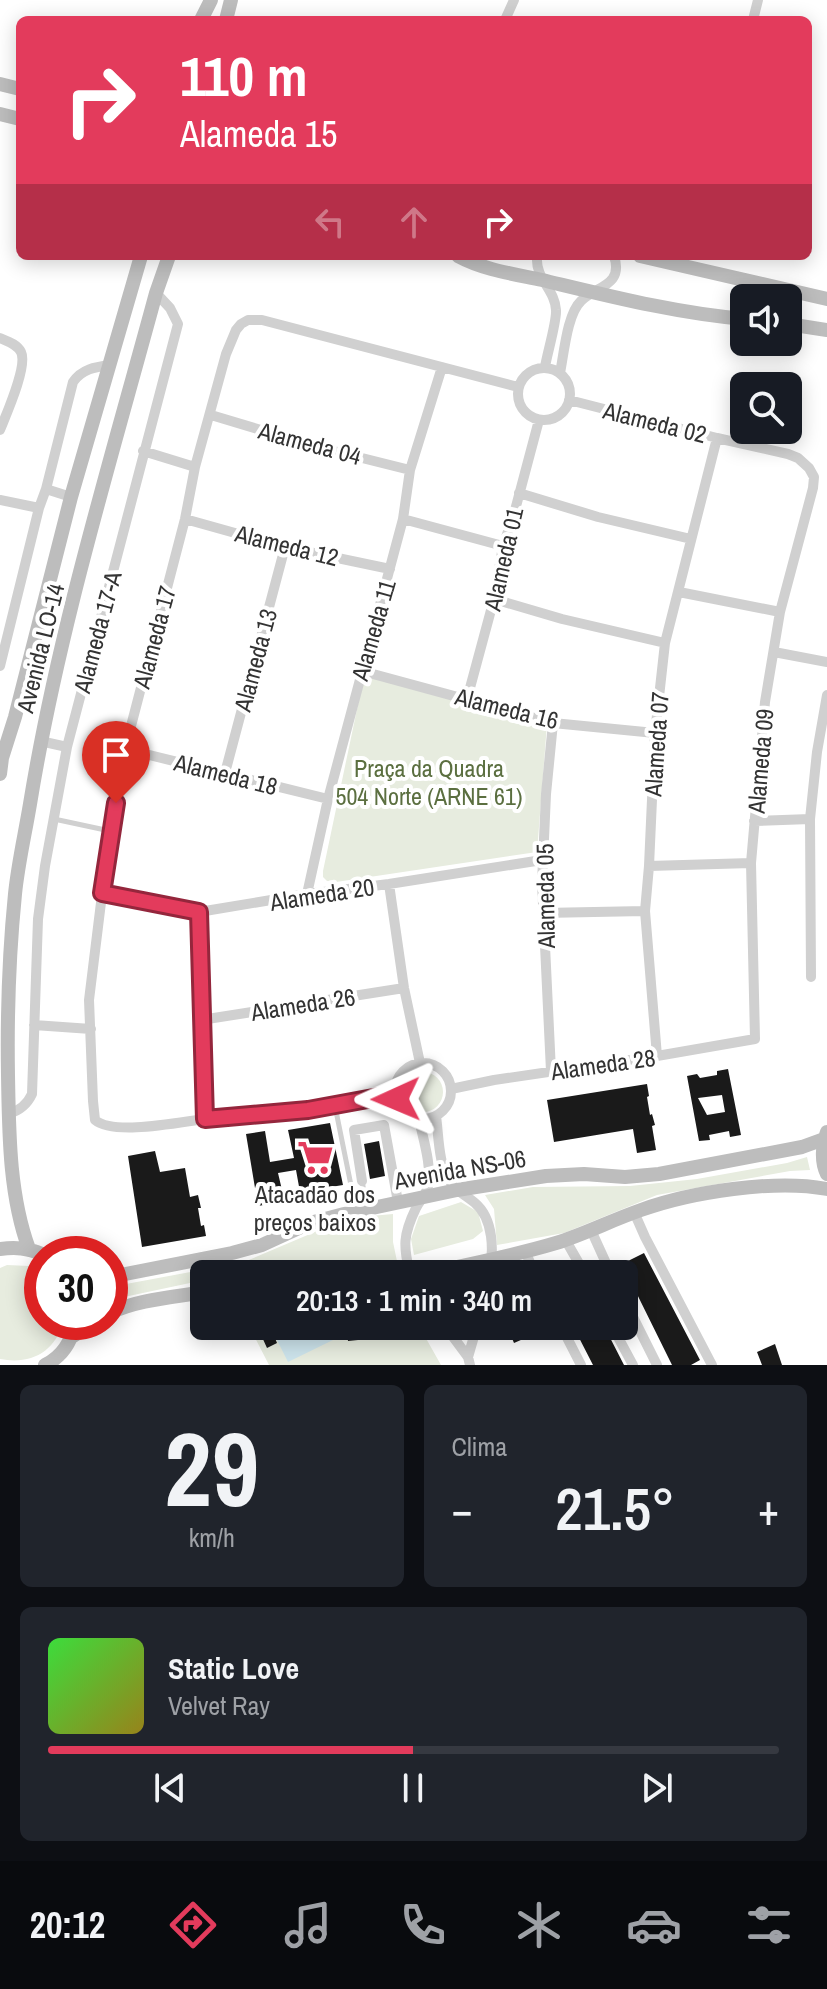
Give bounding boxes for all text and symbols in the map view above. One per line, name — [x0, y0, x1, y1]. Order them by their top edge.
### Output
text: 110 m — [180, 38, 308, 113]
icon: right — [48, 48, 152, 152]
text: Alameda 15 — [180, 110, 338, 158]
icon: left — [308, 200, 352, 244]
icon: ahead — [392, 200, 436, 244]
icon: right — [476, 200, 520, 244]
map controls — [730, 284, 802, 444]
button: sound — [730, 284, 802, 356]
button: search — [730, 372, 802, 444]
street label: Alameda 02 — [599, 394, 710, 450]
street label: Alameda 04 — [254, 414, 365, 472]
street label: Alameda 01 — [475, 504, 530, 615]
street label: Alameda 12 — [231, 517, 342, 573]
street label: Alameda 17-A — [65, 567, 129, 697]
street label: Alameda 11 — [343, 576, 403, 685]
street label: Avenida LO-14 — [8, 580, 72, 717]
street label: Alameda 17 — [125, 582, 183, 693]
street label: Alameda 13 — [226, 605, 284, 716]
street label: Alameda 16 — [451, 680, 562, 736]
street label: Alameda 07 — [636, 690, 676, 799]
street label: Alameda 09 — [739, 707, 781, 816]
pin — [82, 721, 150, 803]
icon: arrive — [94, 733, 138, 777]
street label: Alameda 18 — [170, 746, 281, 802]
park label: Praça da Quadra 504 Norte (ARNE 61) — [335, 752, 523, 812]
street label: Alameda 05 — [528, 843, 562, 950]
street label: Alameda 20 — [267, 870, 376, 918]
street label: Alameda 26 — [248, 980, 357, 1028]
street label: Alameda 28 — [548, 1041, 657, 1087]
position arrow — [354, 1057, 438, 1141]
supermarket icon: Atacadão dos preços baixos — [296, 1138, 334, 1176]
street label: Avenida NS-06 — [391, 1142, 528, 1196]
place label: Atacadão dos preços baixos — [254, 1178, 376, 1238]
speed limit sign: 30 — [24, 1236, 128, 1340]
text: 20:13 · 1 min · 340 m — [296, 1280, 532, 1320]
text: 29 — [164, 1398, 259, 1538]
text: Clima — [452, 1429, 507, 1464]
text: 21.5° — [555, 1468, 675, 1549]
text: − — [452, 1479, 473, 1539]
text: + — [758, 1479, 779, 1539]
text: km/h — [189, 1520, 235, 1555]
text: Static Love — [168, 1648, 299, 1688]
text: Velvet Ray — [168, 1688, 270, 1723]
icon: previous — [148, 1766, 192, 1810]
icon: pause — [391, 1766, 435, 1810]
icon: next — [635, 1766, 679, 1810]
icon: directions — [165, 1897, 221, 1953]
icon: music — [280, 1897, 336, 1953]
icon: phone — [395, 1897, 451, 1953]
icon: climate — [511, 1897, 567, 1953]
icon: car — [626, 1897, 682, 1953]
icon: filters — [741, 1897, 797, 1953]
text: 20:12 — [30, 1901, 105, 1949]

